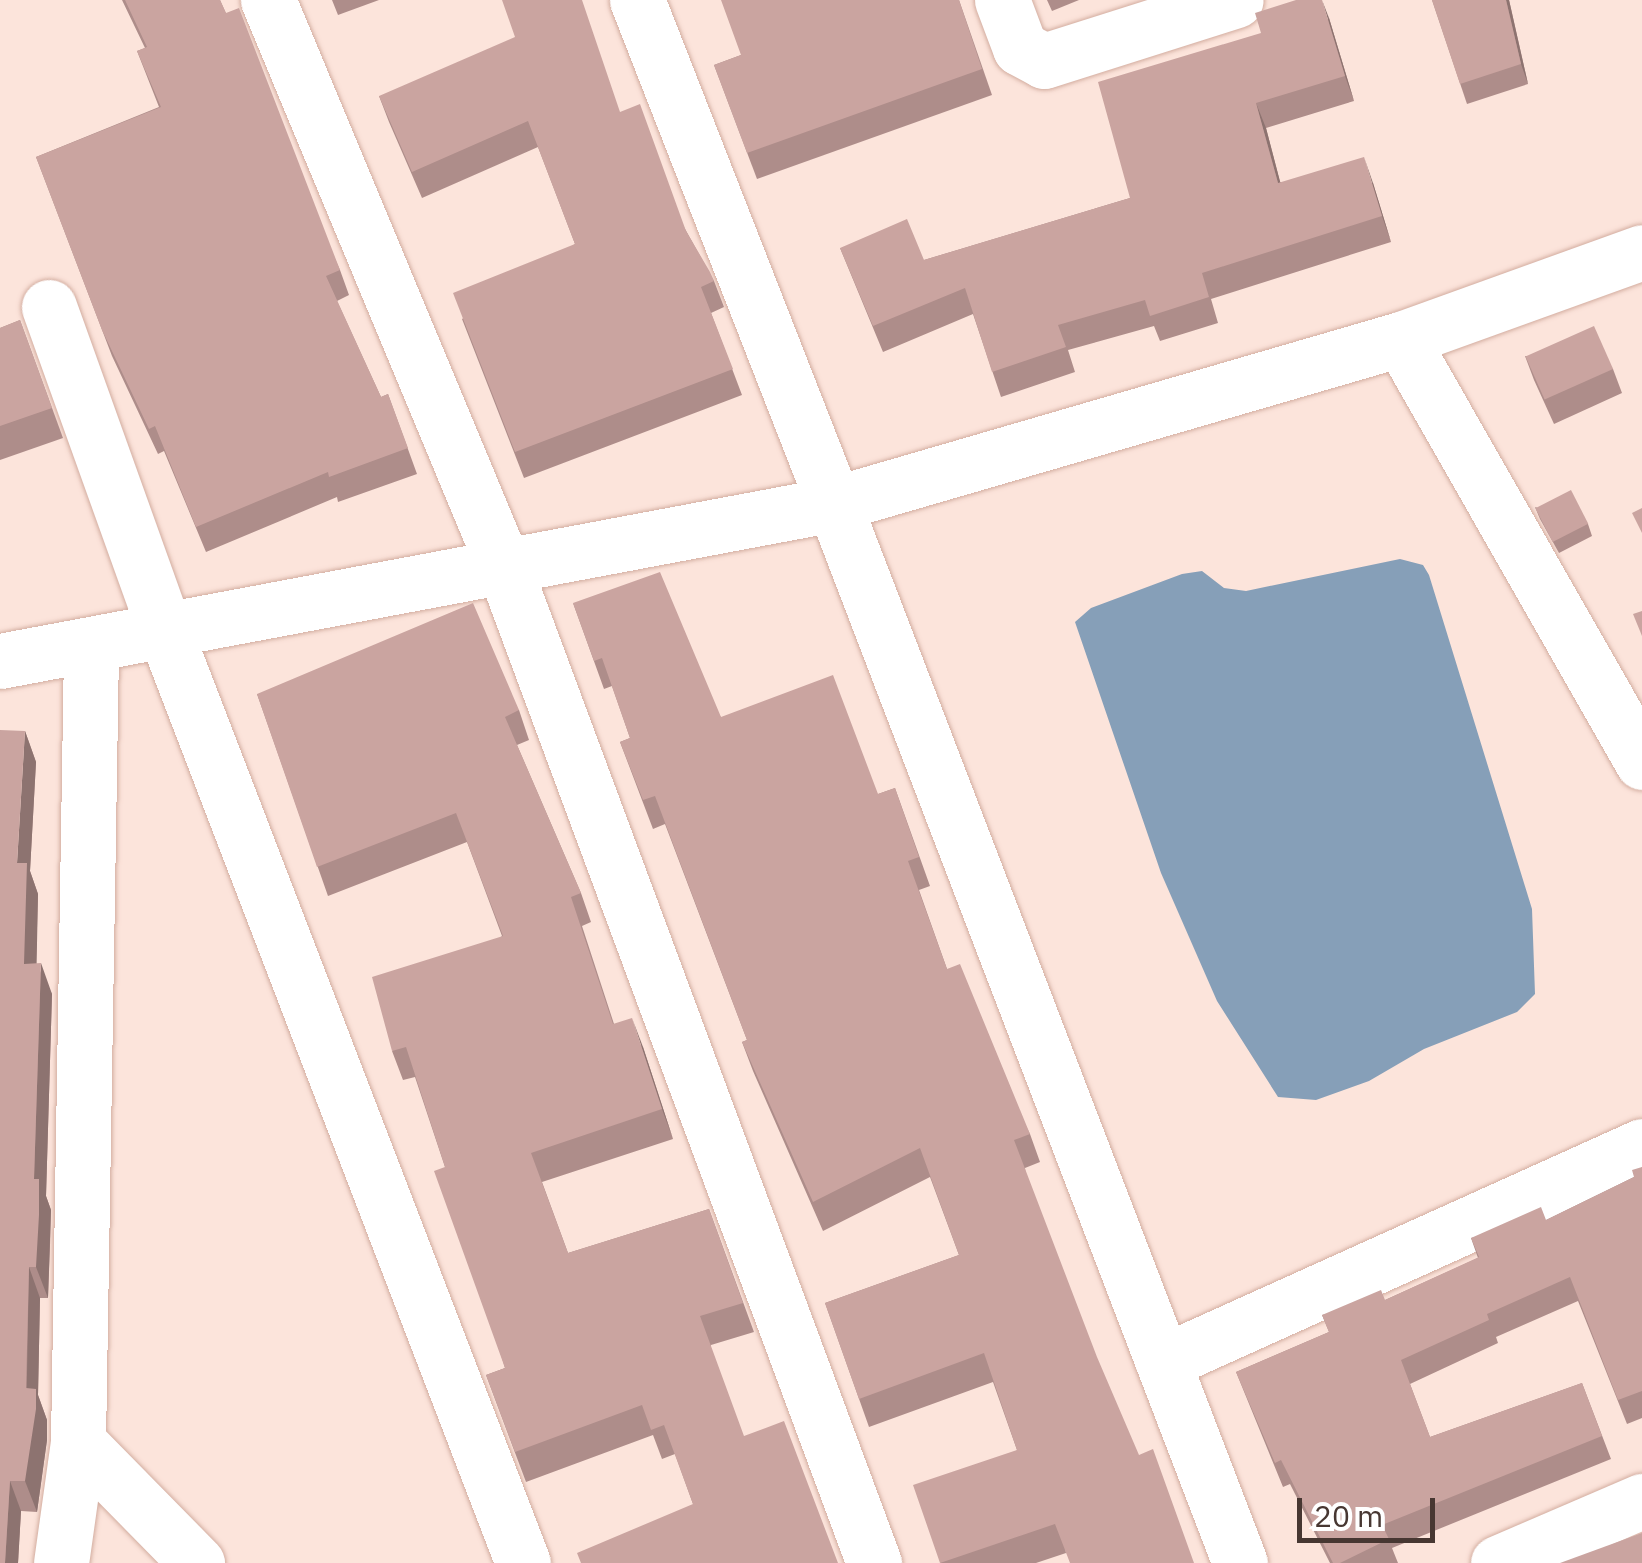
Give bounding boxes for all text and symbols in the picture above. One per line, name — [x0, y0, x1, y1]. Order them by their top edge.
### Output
scale bar — [1302, 1478, 1440, 1540]
text: 20 m — [1314, 1496, 1383, 1535]

